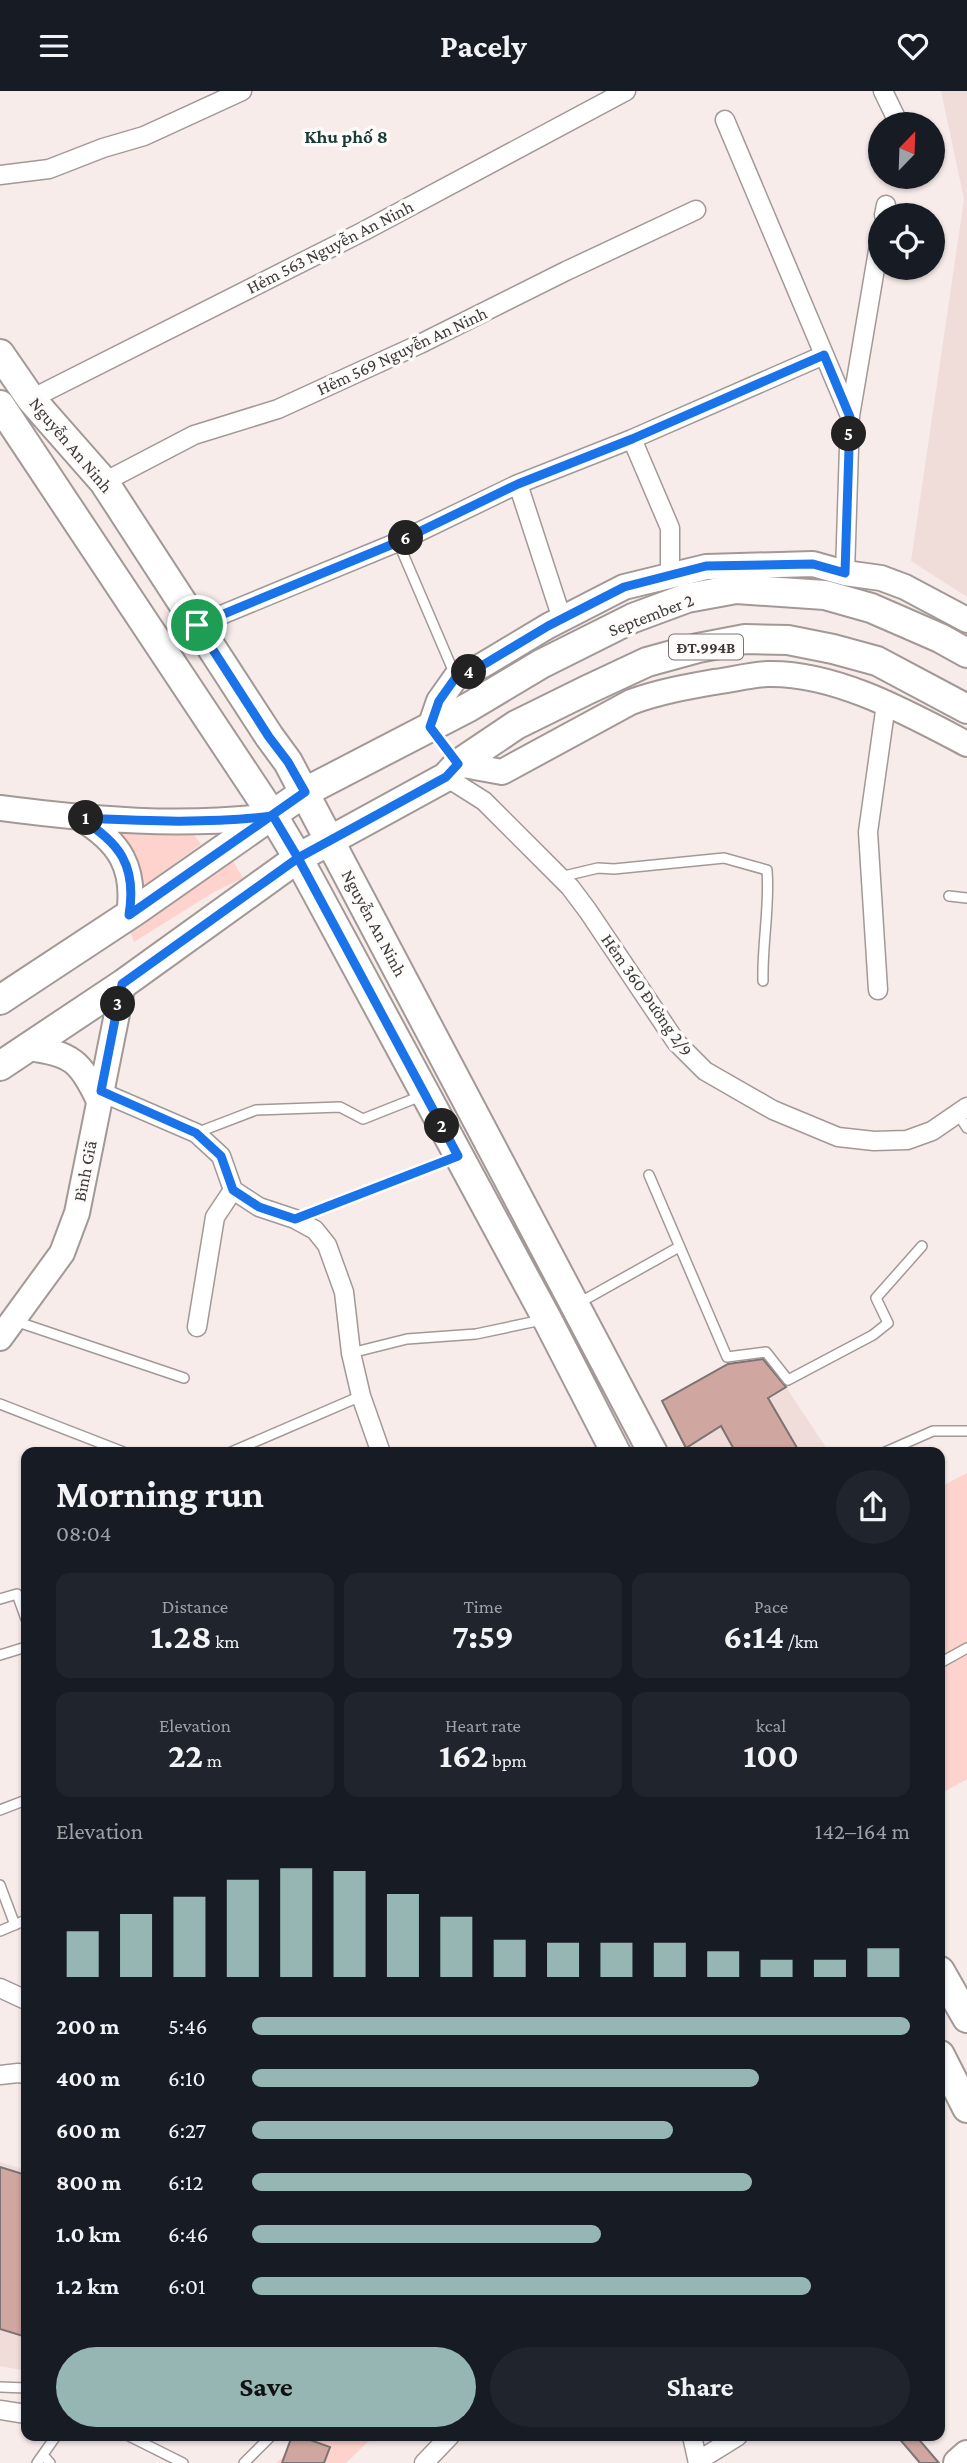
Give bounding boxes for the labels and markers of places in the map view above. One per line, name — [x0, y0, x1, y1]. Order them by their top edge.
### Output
pin: 5 — [832, 417, 866, 451]
pin: 6 — [388, 521, 424, 555]
pin — [167, 595, 227, 655]
pin: 4 — [452, 655, 486, 689]
pin: 1 — [68, 801, 104, 835]
pin: 3 — [100, 986, 136, 1021]
pin: 2 — [424, 1109, 460, 1143]

